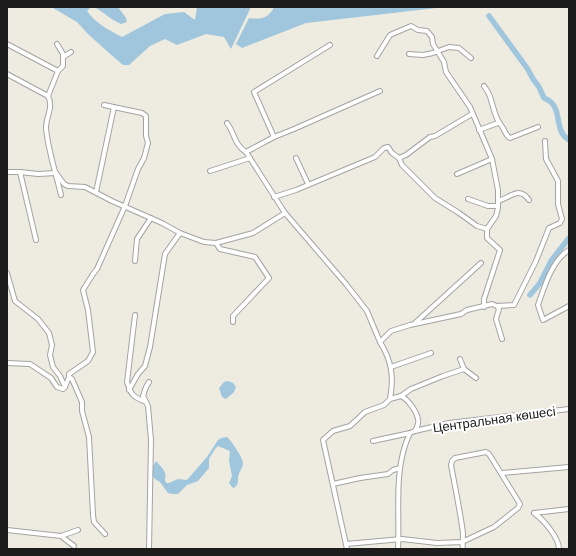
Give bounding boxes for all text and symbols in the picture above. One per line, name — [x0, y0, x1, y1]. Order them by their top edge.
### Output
street label: Центральная көшесі — [432, 403, 557, 436]

